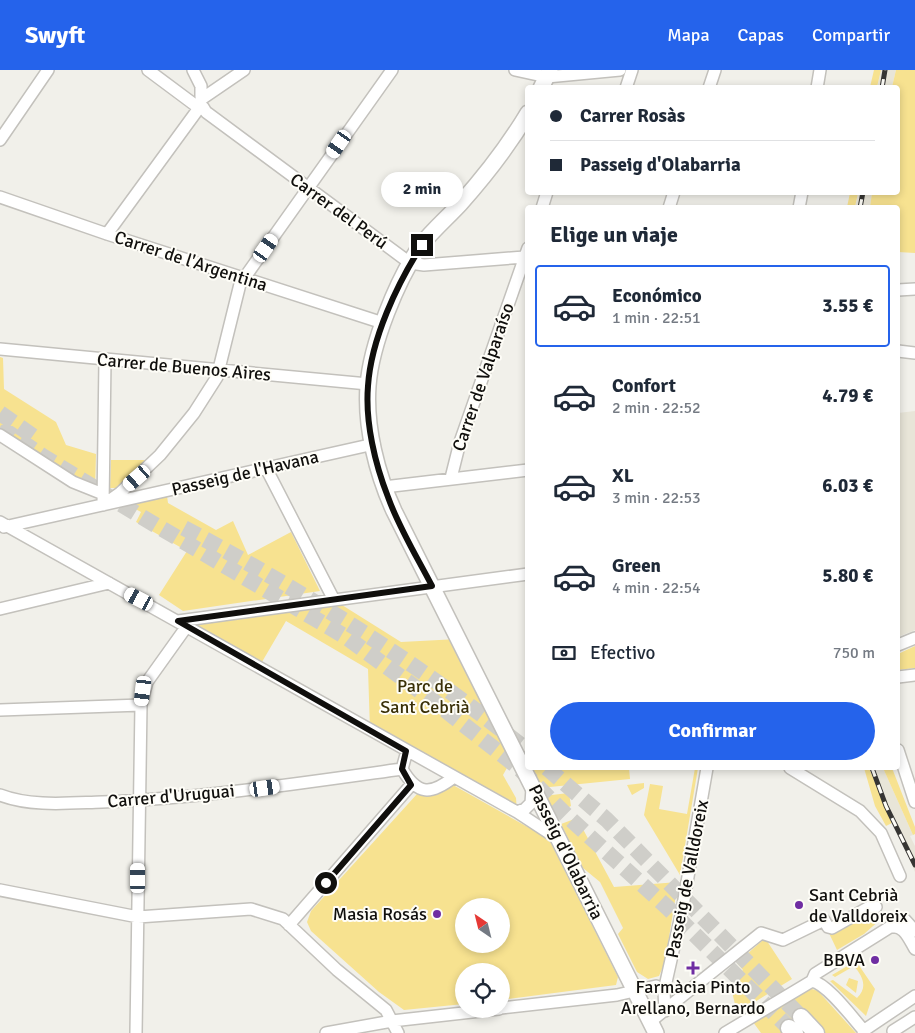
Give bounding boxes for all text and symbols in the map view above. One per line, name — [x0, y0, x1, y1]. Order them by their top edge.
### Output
text: Swyft — [25, 20, 85, 50]
text: Mapa — [667, 24, 710, 46]
text: Capas — [738, 24, 784, 46]
text: Compartir — [812, 24, 890, 46]
text: Carrer Rosàs — [580, 104, 685, 128]
car — [324, 127, 353, 161]
text: Passeig d'Olabarria — [580, 153, 741, 177]
street label: Carrer del Perú — [286, 168, 392, 254]
callout: 2 min — [381, 172, 463, 208]
text: 2 min — [403, 179, 441, 199]
text: Elige un viaje — [550, 221, 678, 248]
street label: Carrer de l'Argentina — [112, 226, 270, 296]
car — [251, 231, 280, 265]
route end — [411, 234, 433, 256]
icon: car — [552, 284, 597, 329]
text: Económico — [612, 284, 702, 308]
text: 3.55 € — [822, 294, 873, 318]
street label: Carrer de Valparaíso — [447, 300, 519, 454]
text: 1 min · 22:51 — [612, 308, 701, 328]
street label: Carrer de Buenos Aires — [96, 348, 272, 386]
icon: car — [552, 374, 597, 419]
text: Confort — [612, 374, 676, 398]
text: 4.79 € — [822, 384, 873, 408]
text: 2 min · 22:52 — [612, 398, 701, 418]
street label: Passeig de l'Havana — [169, 445, 321, 501]
car — [120, 462, 153, 494]
icon: car — [552, 464, 597, 509]
text: XL — [612, 464, 634, 488]
text: 6.03 € — [822, 474, 873, 498]
text: 3 min · 22:53 — [612, 488, 701, 508]
icon: car — [552, 554, 597, 599]
text: Green — [612, 554, 661, 578]
text: 5.80 € — [822, 564, 873, 588]
text: 4 min · 22:54 — [612, 578, 701, 598]
car — [122, 585, 155, 613]
icon: cash — [550, 639, 578, 667]
text: Efectivo — [590, 641, 655, 665]
text: 750 m — [833, 643, 875, 663]
car — [133, 675, 152, 707]
park label: Parc de Sant Cebrià — [380, 675, 470, 718]
button: Confirmar — [550, 702, 875, 760]
car — [249, 778, 280, 798]
street label: Carrer d'Uruguai — [107, 779, 235, 813]
street label: Passeig d'Olabarria — [524, 781, 608, 923]
street label: Passeig de Valldoreix — [661, 797, 713, 960]
car — [130, 863, 145, 893]
route start — [315, 872, 337, 894]
place label: Sant Cebrià de Valldoreix — [809, 884, 908, 927]
north arrow — [455, 898, 510, 952]
map controls — [455, 898, 510, 1018]
marker: Sant Cebrià de Valldoreix — [793, 899, 805, 911]
place label: Masia Rosás — [333, 903, 427, 925]
marker: Masia Rosás — [431, 908, 443, 920]
place label: BBVA — [823, 949, 865, 971]
marker: BBVA — [869, 954, 881, 966]
marker: Farmàcia Pinto Arellano, Bernardo — [687, 962, 699, 974]
button: locate — [455, 963, 510, 1018]
place label: Farmàcia Pinto Arellano, Bernardo — [621, 976, 765, 1019]

